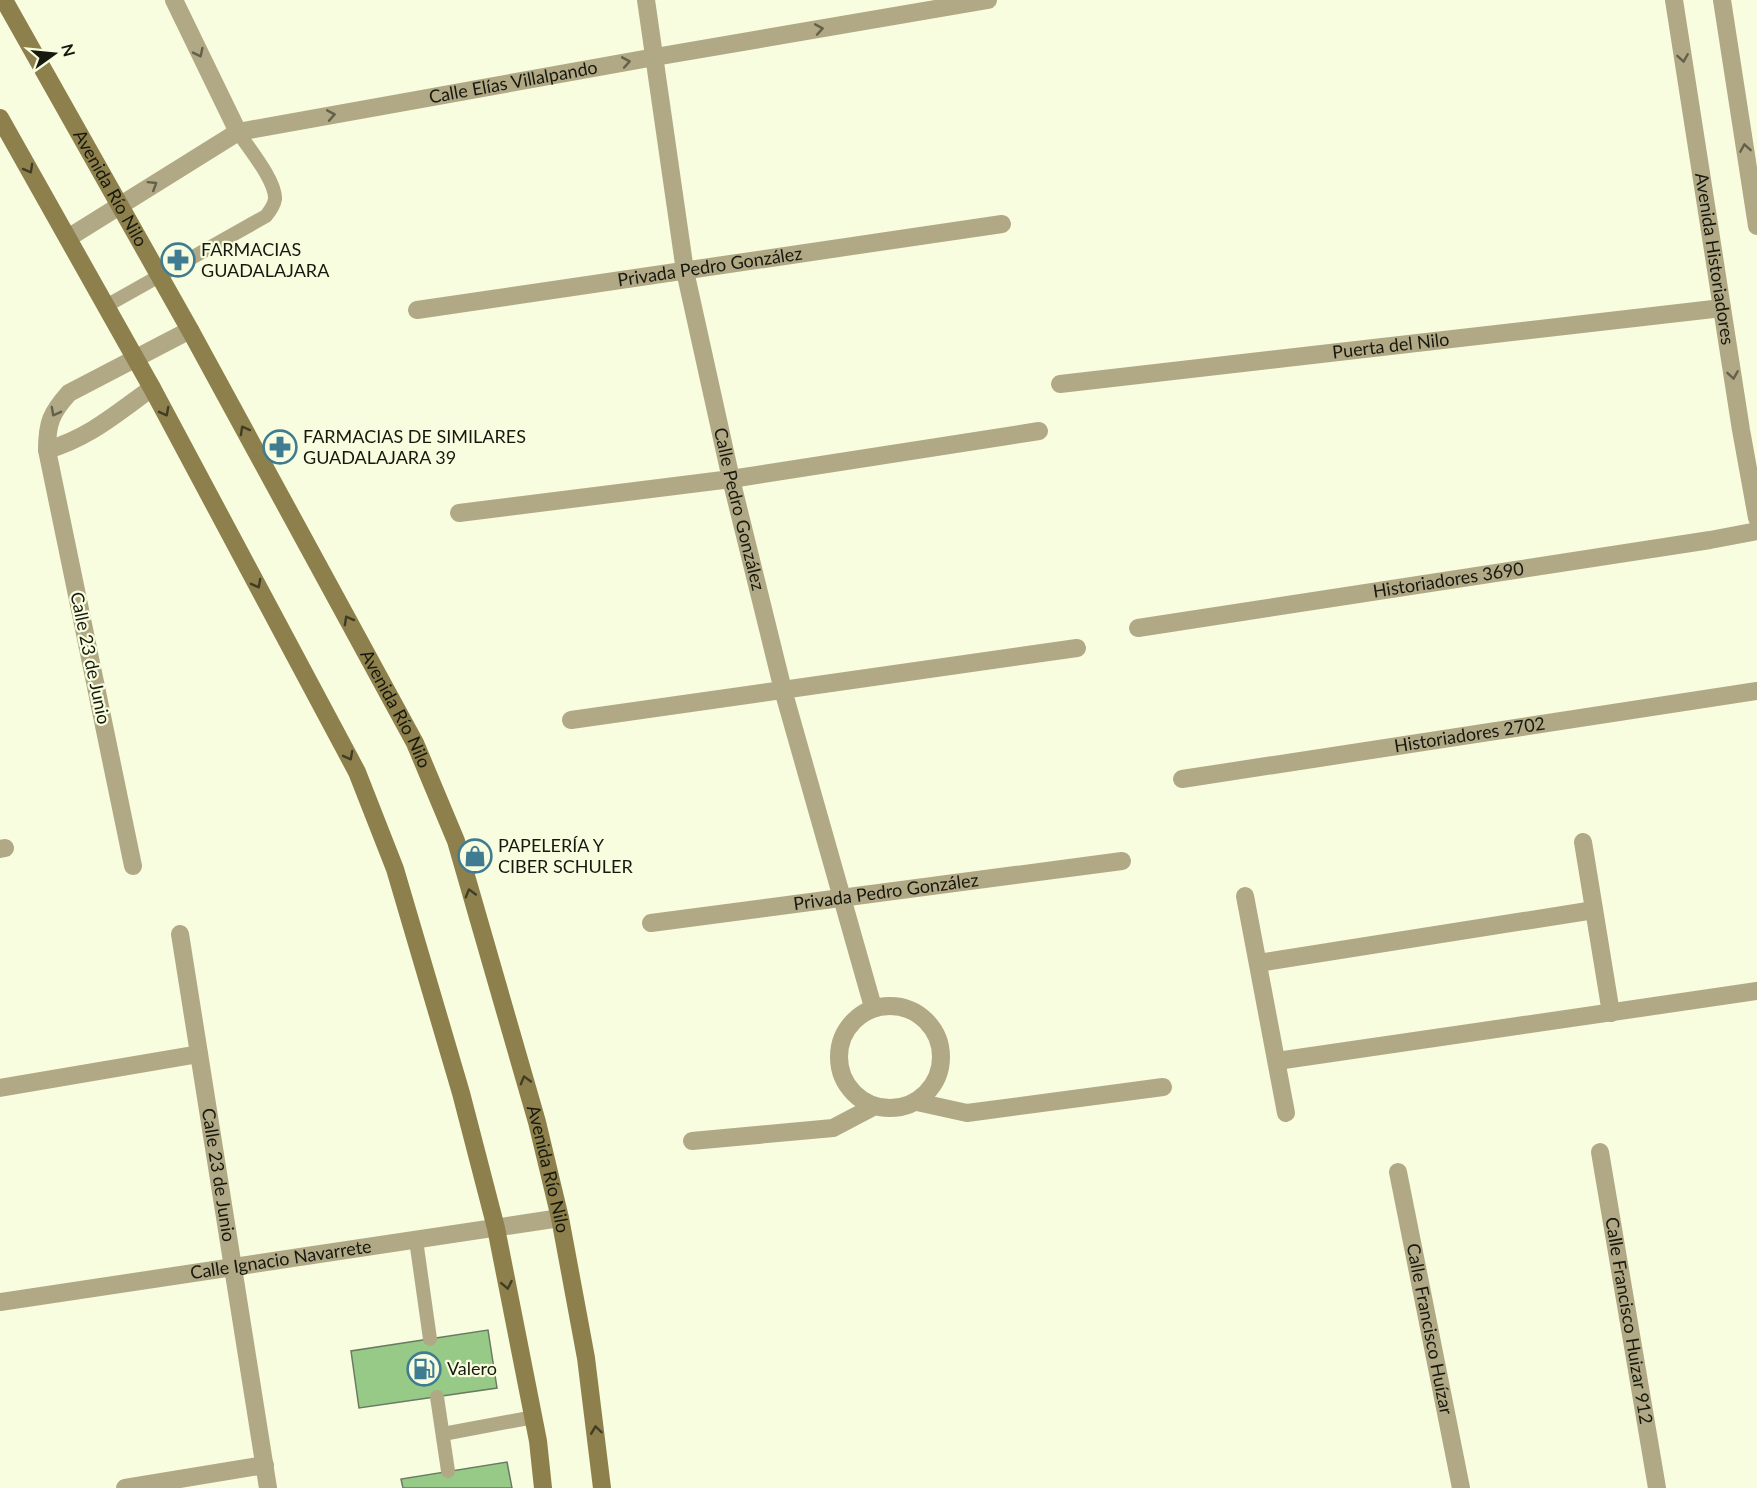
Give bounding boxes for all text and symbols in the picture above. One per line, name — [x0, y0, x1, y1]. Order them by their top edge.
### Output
one-way arrow — [813, 23, 823, 36]
north arrow — [24, 24, 84, 84]
text: N — [58, 42, 80, 58]
one-way arrow — [192, 46, 204, 57]
one-way arrow — [1676, 52, 1689, 62]
street label: Calle Elías Villalpando — [427, 56, 599, 107]
one-way arrow — [621, 56, 631, 69]
one-way arrow — [326, 109, 336, 122]
street label: Avenida Río Nilo — [69, 125, 153, 250]
one-way arrow — [1739, 143, 1751, 152]
one-way arrow — [22, 163, 33, 173]
street label: Avenida Historiadores — [1691, 171, 1740, 347]
one-way arrow — [147, 180, 157, 192]
place label: FARMACIAS GUADALAJARA — [201, 238, 330, 281]
pharmacy icon: FARMACIAS GUADALAJARA — [160, 242, 196, 278]
street label: Privada Pedro González — [616, 242, 804, 290]
street label: Puerta del Nilo — [1331, 327, 1450, 363]
one-way arrow — [1726, 370, 1738, 380]
one-way arrow — [51, 406, 62, 416]
one-way arrow — [158, 406, 169, 417]
place label: FARMACIAS DE SIMILARES GUADALAJARA 39 — [303, 425, 526, 468]
street label: Calle Pedro González — [710, 425, 770, 593]
one-way arrow — [240, 426, 251, 436]
pharmacy icon: FARMACIAS DE SIMILARES GUADALAJARA 39 — [262, 429, 298, 465]
street label: Historiadores 3690 — [1371, 557, 1525, 602]
one-way arrow — [250, 578, 261, 589]
street label: Calle 23 de Junio — [66, 590, 116, 726]
one-way arrow — [344, 616, 355, 626]
street label: Avenida Río Nilo — [356, 645, 436, 771]
street label: Historiadores 2702 — [1392, 712, 1547, 756]
one-way arrow — [342, 750, 353, 761]
place label: PAPELERÍA Y CIBER SCHULER — [498, 834, 633, 877]
shop icon: PAPELERÍA Y CIBER SCHULER — [457, 838, 493, 874]
street label: Privada Pedro González — [792, 868, 980, 914]
one-way arrow — [465, 888, 478, 898]
one-way arrow — [519, 1075, 532, 1085]
street label: Avenida Río Nilo — [523, 1102, 575, 1234]
street label: Calle 23 de Junio — [198, 1107, 241, 1243]
street label: Calle Francisco Huizar 912 — [1601, 1215, 1658, 1426]
street label: Calle Ignacio Navarrete — [189, 1234, 373, 1283]
street label: Calle Francisco Huízar — [1402, 1241, 1458, 1417]
one-way arrow — [500, 1280, 513, 1290]
fuel station icon: Valero — [406, 1351, 442, 1387]
place label: Valero — [447, 1357, 497, 1379]
one-way arrow — [590, 1425, 602, 1434]

